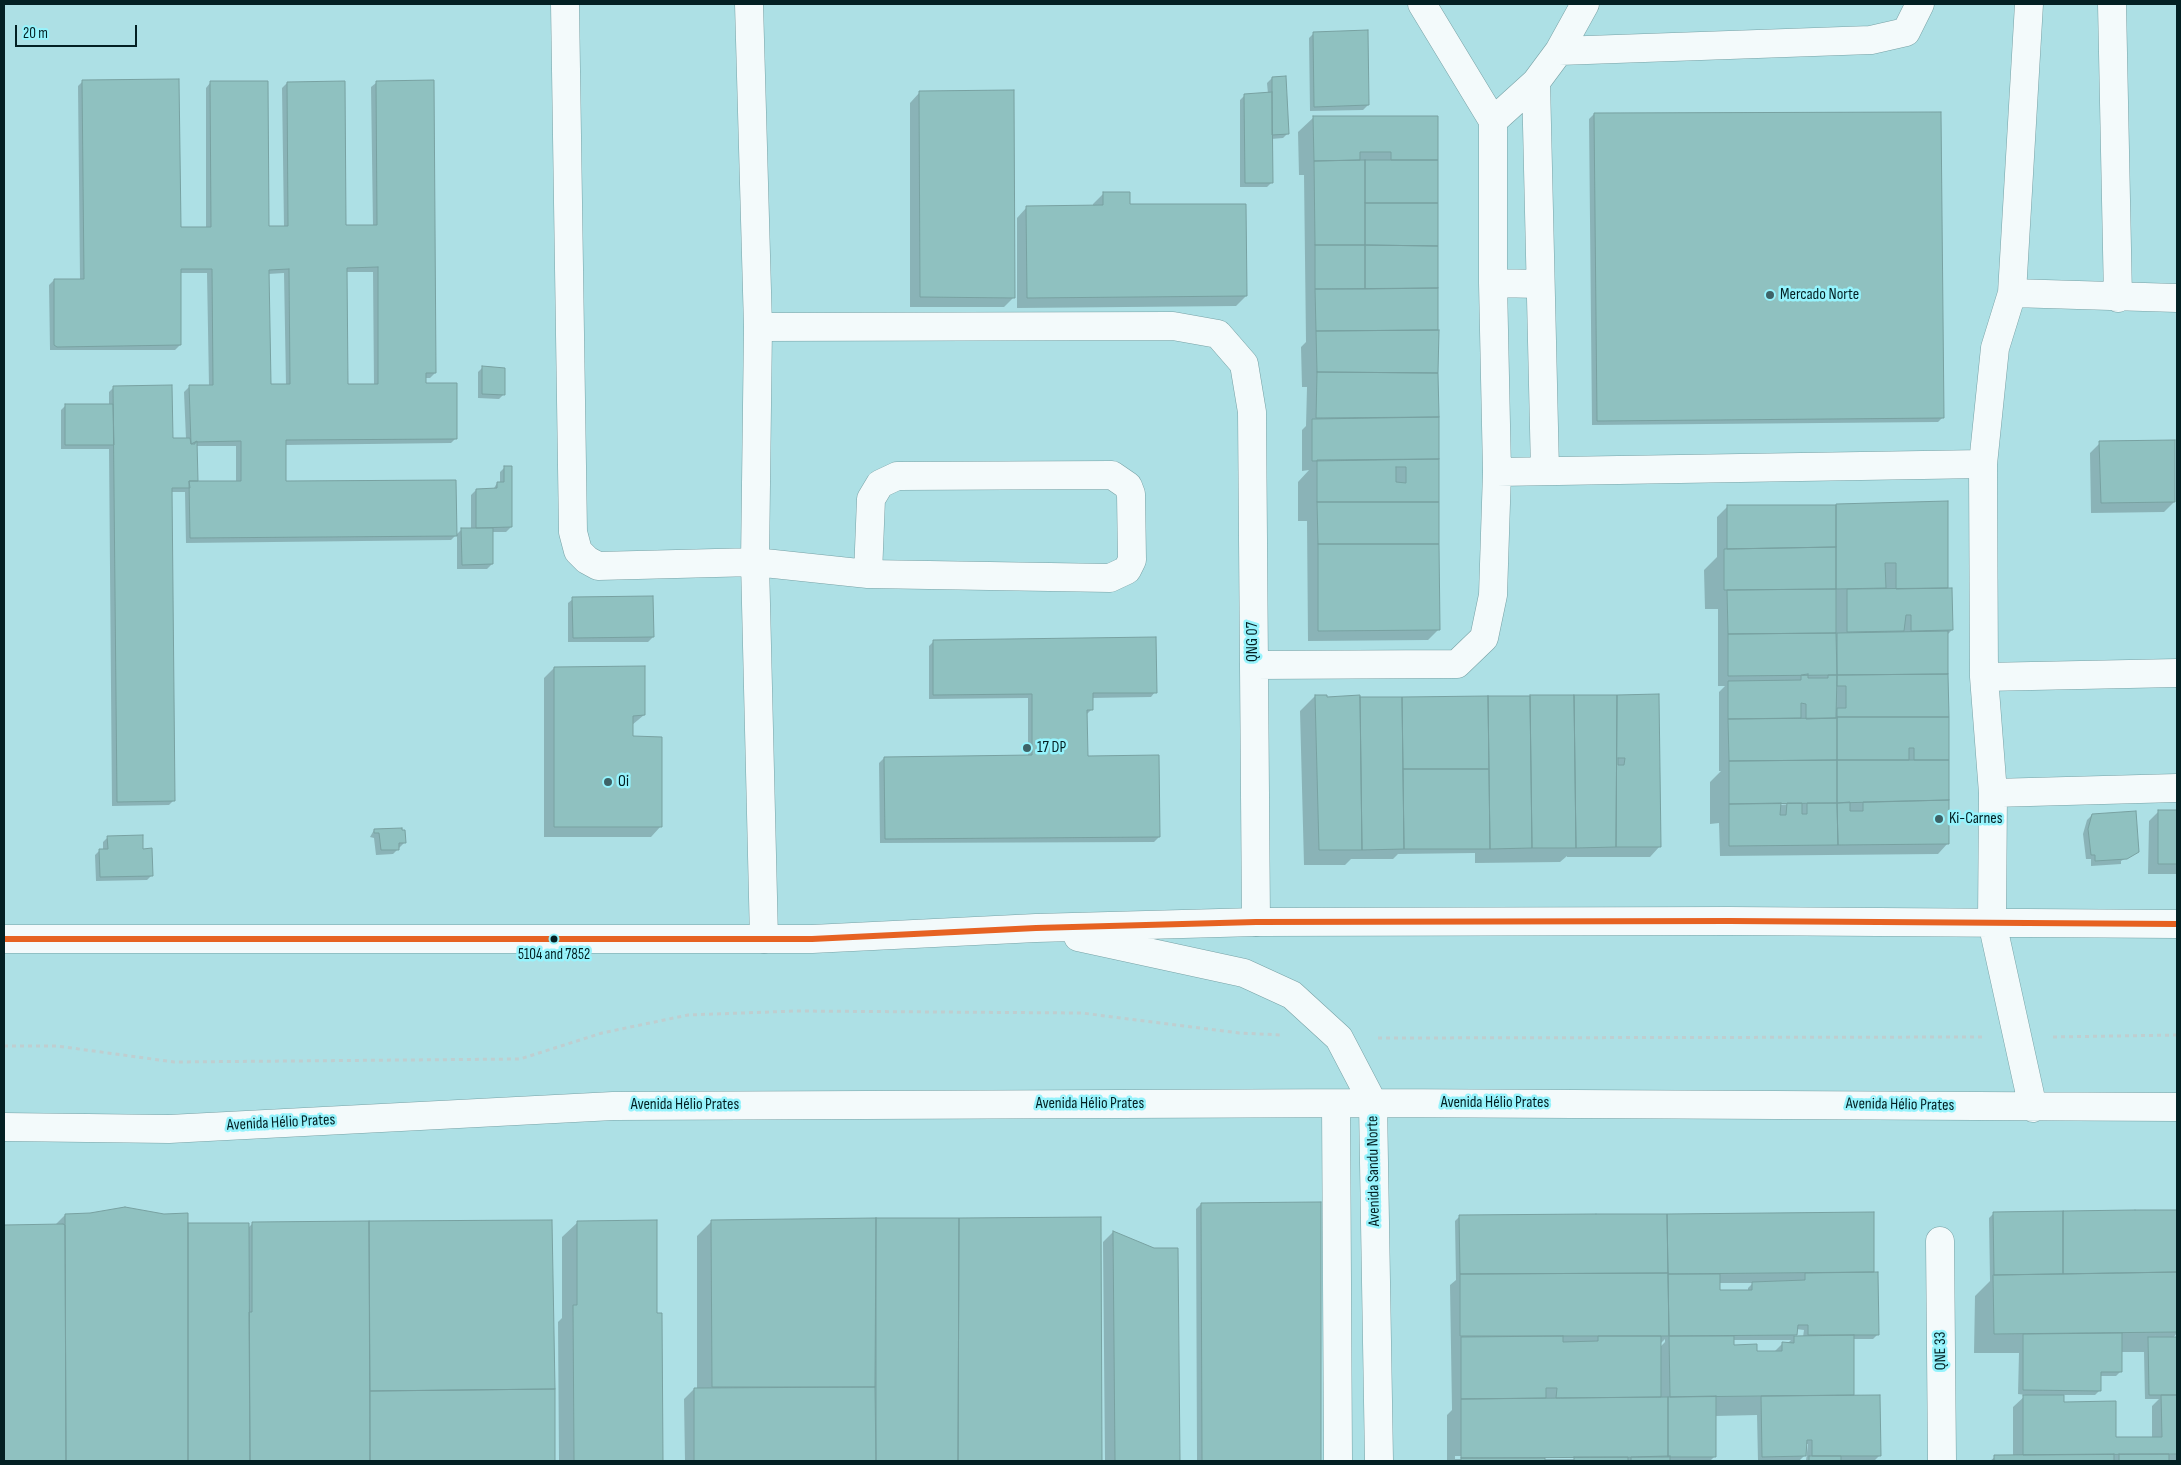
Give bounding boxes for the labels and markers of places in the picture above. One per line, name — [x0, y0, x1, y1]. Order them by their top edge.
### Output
place label: Mercado Norte — [1780, 285, 1859, 305]
marker: Mercado Norte — [1764, 289, 1776, 301]
place label: 17 DP — [1037, 738, 1066, 758]
marker: 17 DP — [1021, 742, 1033, 754]
place label: Oi — [618, 772, 629, 792]
marker: Oi — [602, 776, 614, 788]
place label: Ki-Carnes — [1949, 809, 2002, 829]
marker: Ki-Carnes — [1933, 813, 1945, 825]
marker: 5104 and 7852 — [549, 934, 559, 944]
place label: 5104 and 7852 — [518, 946, 590, 964]

